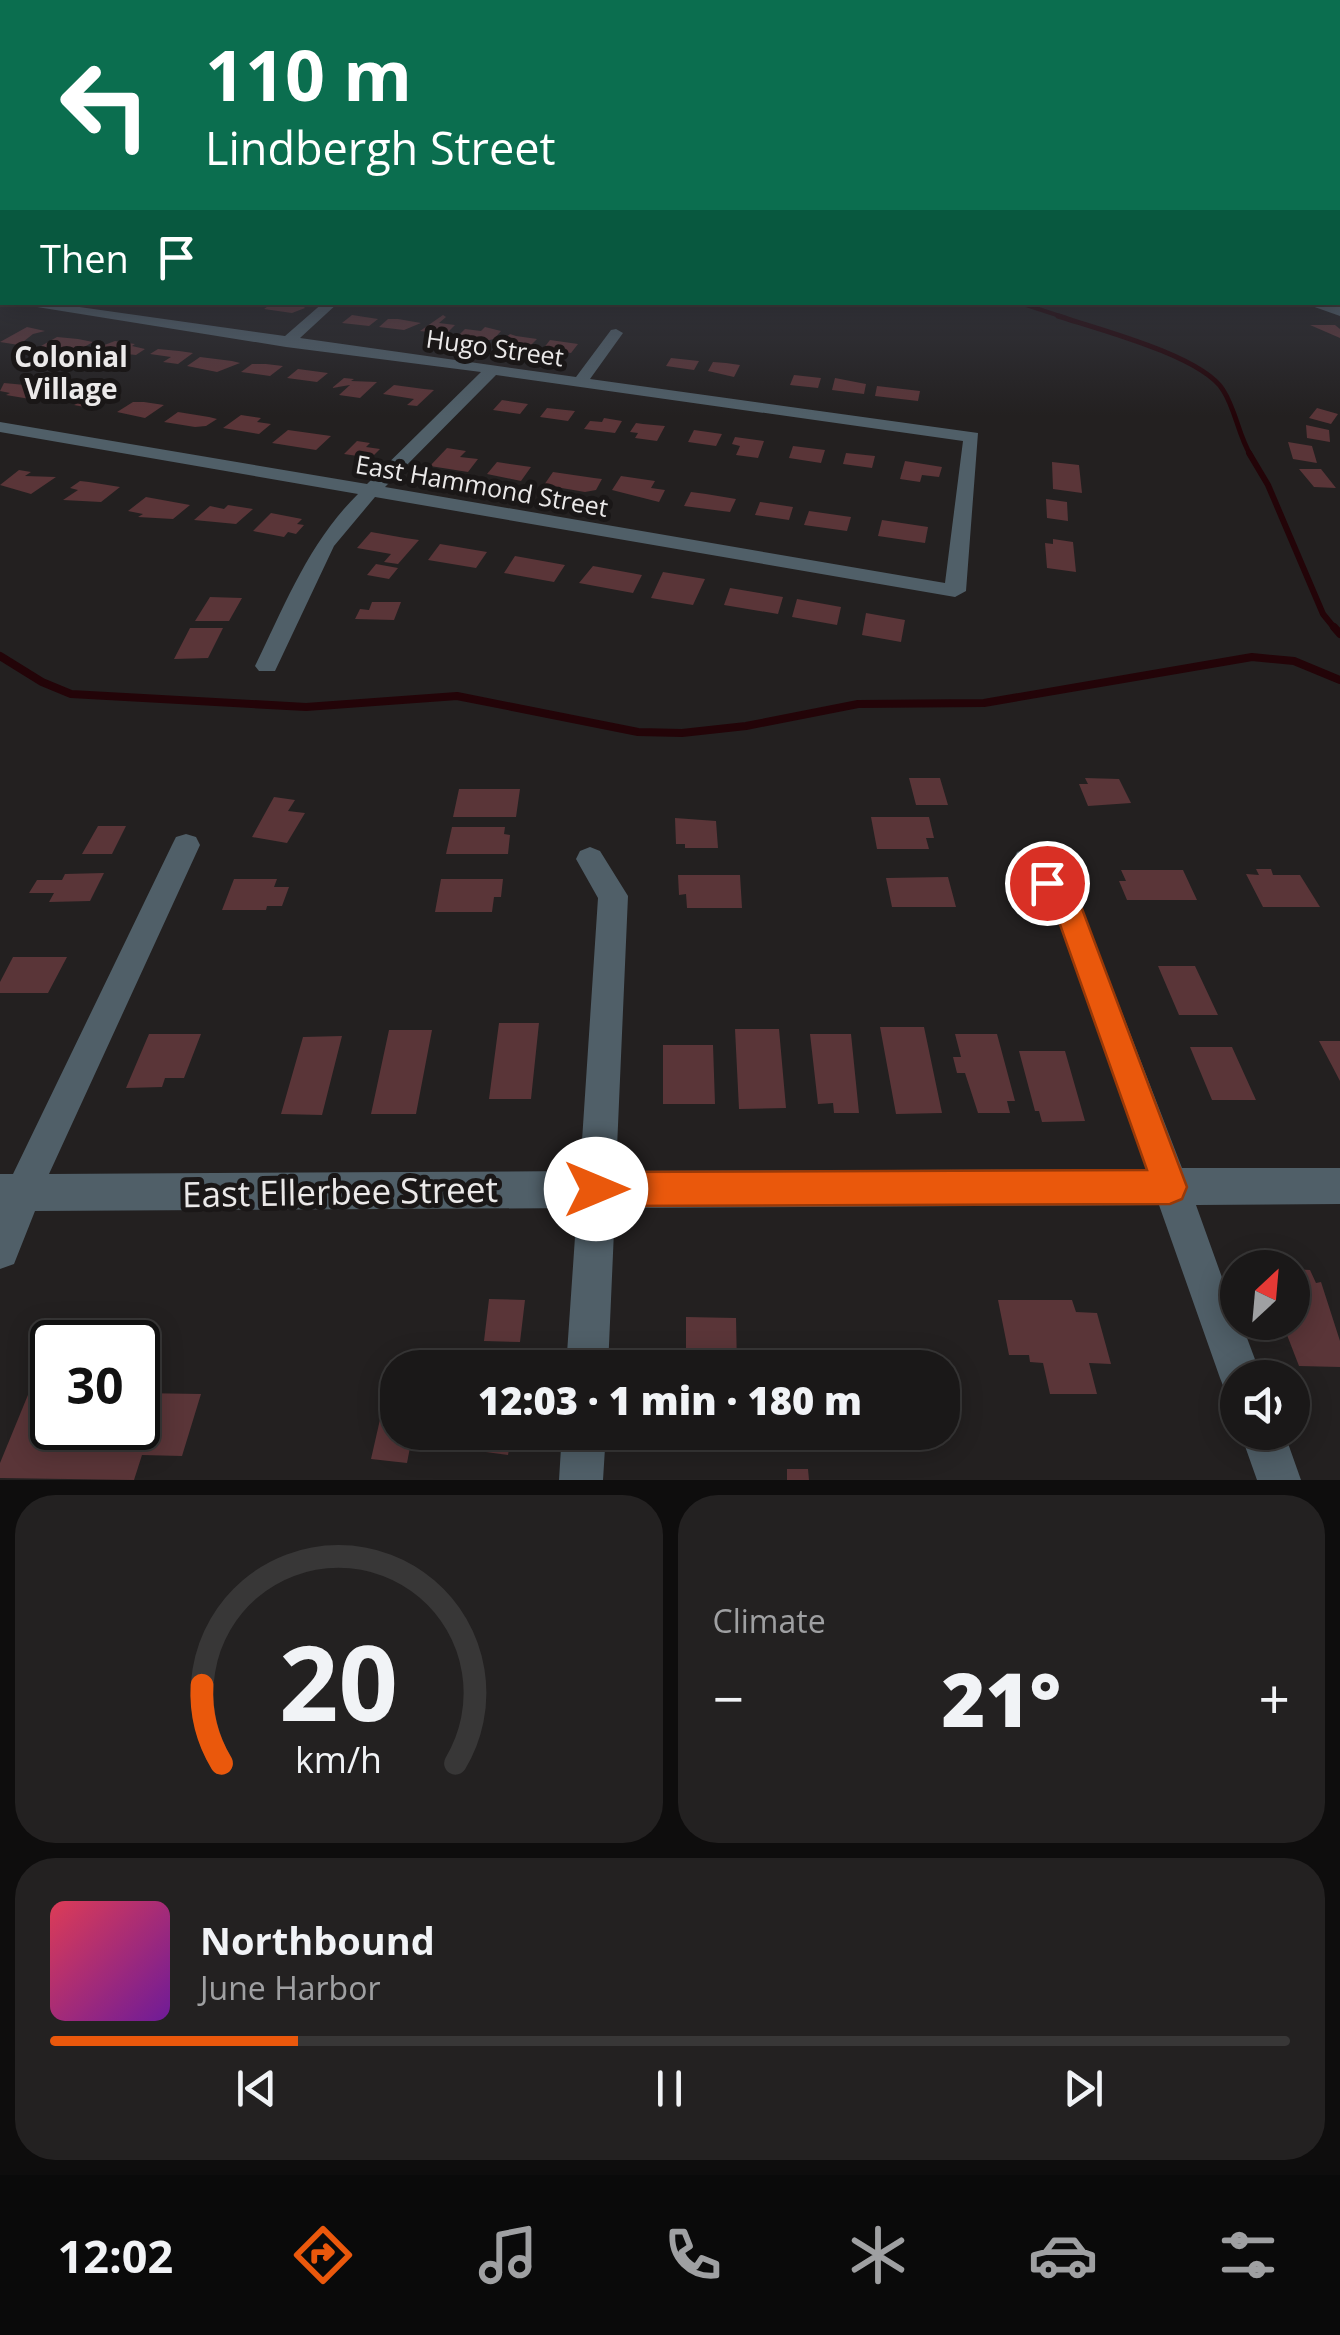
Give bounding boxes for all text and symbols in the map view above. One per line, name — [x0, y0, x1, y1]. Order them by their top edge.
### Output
text: 110 m — [205, 26, 412, 122]
icon: left — [40, 40, 170, 170]
text: Lindbergh Street — [205, 117, 556, 178]
icon: arrive — [149, 230, 204, 285]
text: Then — [40, 232, 129, 284]
street label: Hugo Street — [424, 321, 566, 373]
district label: Colonial Village — [14, 337, 128, 407]
street label: East Hammond Street — [353, 446, 611, 524]
pin — [1005, 841, 1090, 926]
icon: arrive — [1020, 856, 1075, 911]
position arrow — [544, 1137, 648, 1241]
street label: East Ellerbee Street — [182, 1165, 498, 1217]
north arrow — [1220, 1250, 1310, 1340]
map controls — [1220, 1250, 1310, 1450]
speed limit sign: 30 — [30, 1320, 160, 1450]
button: sound — [1220, 1360, 1310, 1450]
text: 12:03 · 1 min · 180 m — [478, 1374, 862, 1426]
text: Climate — [713, 1599, 826, 1642]
text: 20 — [279, 1610, 398, 1751]
text: 21° — [941, 1647, 1061, 1749]
text: − — [713, 1660, 744, 1735]
text: + — [1259, 1660, 1290, 1735]
text: km/h — [295, 1735, 382, 1783]
text: Northbound — [200, 1914, 435, 1966]
text: June Harbor — [200, 1966, 380, 2009]
icon: previous — [229, 2061, 284, 2116]
icon: pause — [642, 2061, 697, 2116]
icon: next — [1056, 2061, 1111, 2116]
icon: directions — [288, 2220, 358, 2290]
icon: music — [473, 2220, 543, 2290]
icon: phone — [658, 2220, 728, 2290]
icon: climate — [843, 2220, 913, 2290]
icon: car — [1028, 2220, 1098, 2290]
icon: filters — [1213, 2220, 1283, 2290]
text: 12:02 — [57, 2225, 173, 2286]

